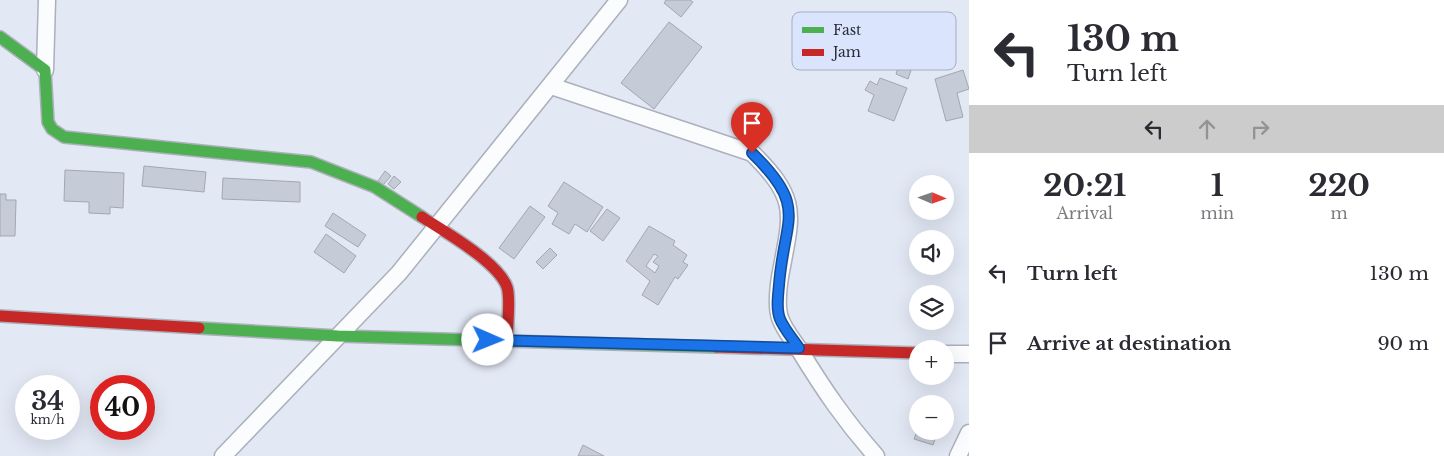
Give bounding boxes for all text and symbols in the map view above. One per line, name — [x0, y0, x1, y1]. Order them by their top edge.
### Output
legend — [792, 12, 956, 70]
text: 130 m — [1067, 17, 1179, 60]
icon: left — [984, 20, 1049, 85]
text: Fast — [833, 21, 862, 39]
text: Jam — [831, 43, 861, 61]
text: Turn left — [1067, 60, 1167, 87]
pin — [731, 102, 773, 153]
icon: arrive — [738, 109, 766, 137]
icon: left — [1140, 115, 1168, 143]
icon: ahead — [1193, 115, 1221, 143]
icon: right — [1246, 115, 1274, 143]
text: 20:21 — [1043, 167, 1126, 204]
text: 1 — [1211, 167, 1224, 204]
text: 220 — [1308, 167, 1370, 204]
north arrow — [909, 175, 954, 220]
map controls — [909, 175, 954, 440]
text: Arrival — [1056, 203, 1113, 223]
text: min — [1200, 203, 1234, 223]
text: m — [1330, 203, 1348, 223]
button: sound — [909, 230, 954, 275]
icon: left — [984, 259, 1012, 287]
text: Turn left — [1027, 262, 1118, 285]
text: 130 m — [1369, 262, 1429, 285]
button: layers — [909, 285, 954, 330]
position arrow — [461, 313, 513, 365]
icon: arrive — [984, 329, 1012, 357]
text: Arrive at destination — [1027, 332, 1231, 355]
text: 90 m — [1377, 332, 1429, 355]
button: + — [909, 340, 954, 385]
speed limit sign: 40 — [90, 375, 155, 440]
text: 34 — [31, 386, 64, 417]
button: − — [909, 395, 954, 440]
text: km/h — [30, 412, 65, 427]

